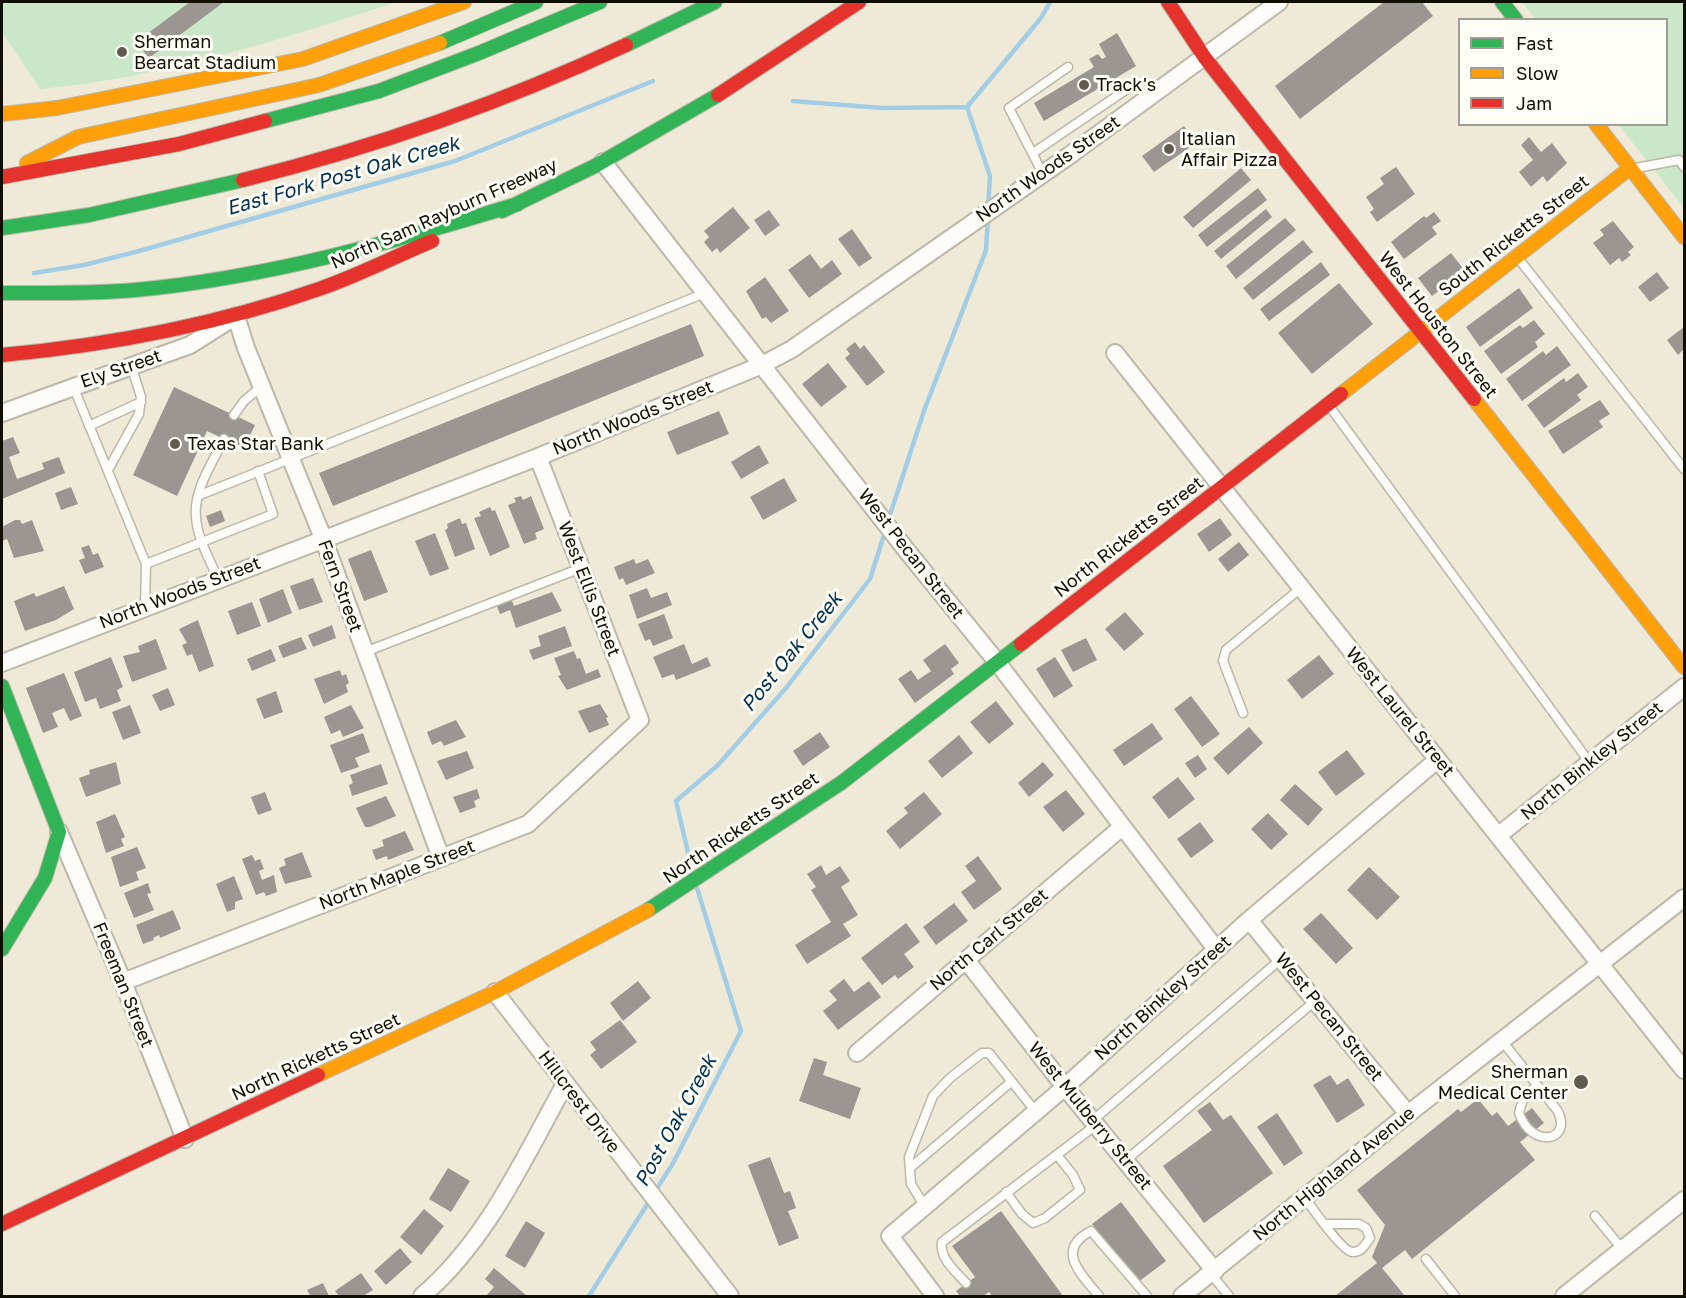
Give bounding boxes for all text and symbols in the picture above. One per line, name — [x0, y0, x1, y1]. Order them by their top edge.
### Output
legend — [1458, 18, 1668, 126]
place label: Sherman Bearcat Stadium — [134, 31, 276, 74]
text: Fast — [1516, 32, 1553, 54]
marker: Sherman Bearcat Stadium — [115, 45, 129, 59]
text: Slow — [1516, 62, 1558, 84]
place label: Track's — [1096, 74, 1156, 96]
marker: Track's — [1077, 78, 1091, 92]
text: Jam — [1516, 92, 1552, 114]
street label: North Woods Street — [972, 111, 1124, 227]
place label: Italian Affair Pizza — [1181, 128, 1277, 170]
water label: East Fork Post Oak Creek — [224, 131, 462, 221]
marker: Italian Affair Pizza — [1162, 142, 1176, 156]
street label: North Sam Rayburn Freeway — [327, 154, 561, 274]
street label: South Ricketts Street — [1435, 171, 1593, 301]
street label: West Houston Street — [1374, 247, 1502, 403]
street label: Ely Street — [78, 345, 164, 393]
street label: North Woods Street — [550, 376, 716, 460]
place label: Texas Star Bank — [187, 433, 324, 455]
marker: Texas Star Bank — [168, 437, 182, 451]
street label: North Ricketts Street — [1050, 472, 1208, 602]
street label: West Pecan Street — [854, 485, 968, 623]
street label: West Ellis Street — [553, 518, 625, 660]
street label: Fern Street — [313, 537, 367, 635]
street label: North Woods Street — [96, 552, 264, 634]
water label: Post Oak Creek — [737, 587, 847, 717]
street label: West Laurel Street — [1341, 643, 1459, 781]
street label: North Binkley Street — [1517, 697, 1667, 825]
street label: North Ricketts Street — [659, 768, 823, 888]
street label: North Maple Street — [316, 835, 478, 915]
street label: North Carl Street — [926, 884, 1052, 996]
street label: Freeman Street — [88, 919, 158, 1051]
street label: North Binkley Street — [1090, 931, 1236, 1065]
street label: West Pecan Street — [1271, 948, 1387, 1086]
street label: North Ricketts Street — [228, 1008, 404, 1106]
street label: West Mulberry Street — [1024, 1038, 1156, 1194]
street label: Hillcrest Drive — [533, 1046, 625, 1158]
water label: Post Oak Creek — [630, 1051, 722, 1191]
place label: Sherman Medical Center — [1438, 1061, 1568, 1104]
marker: Sherman Medical Center — [1572, 1073, 1590, 1091]
street label: North Highland Avenue — [1249, 1102, 1419, 1246]

